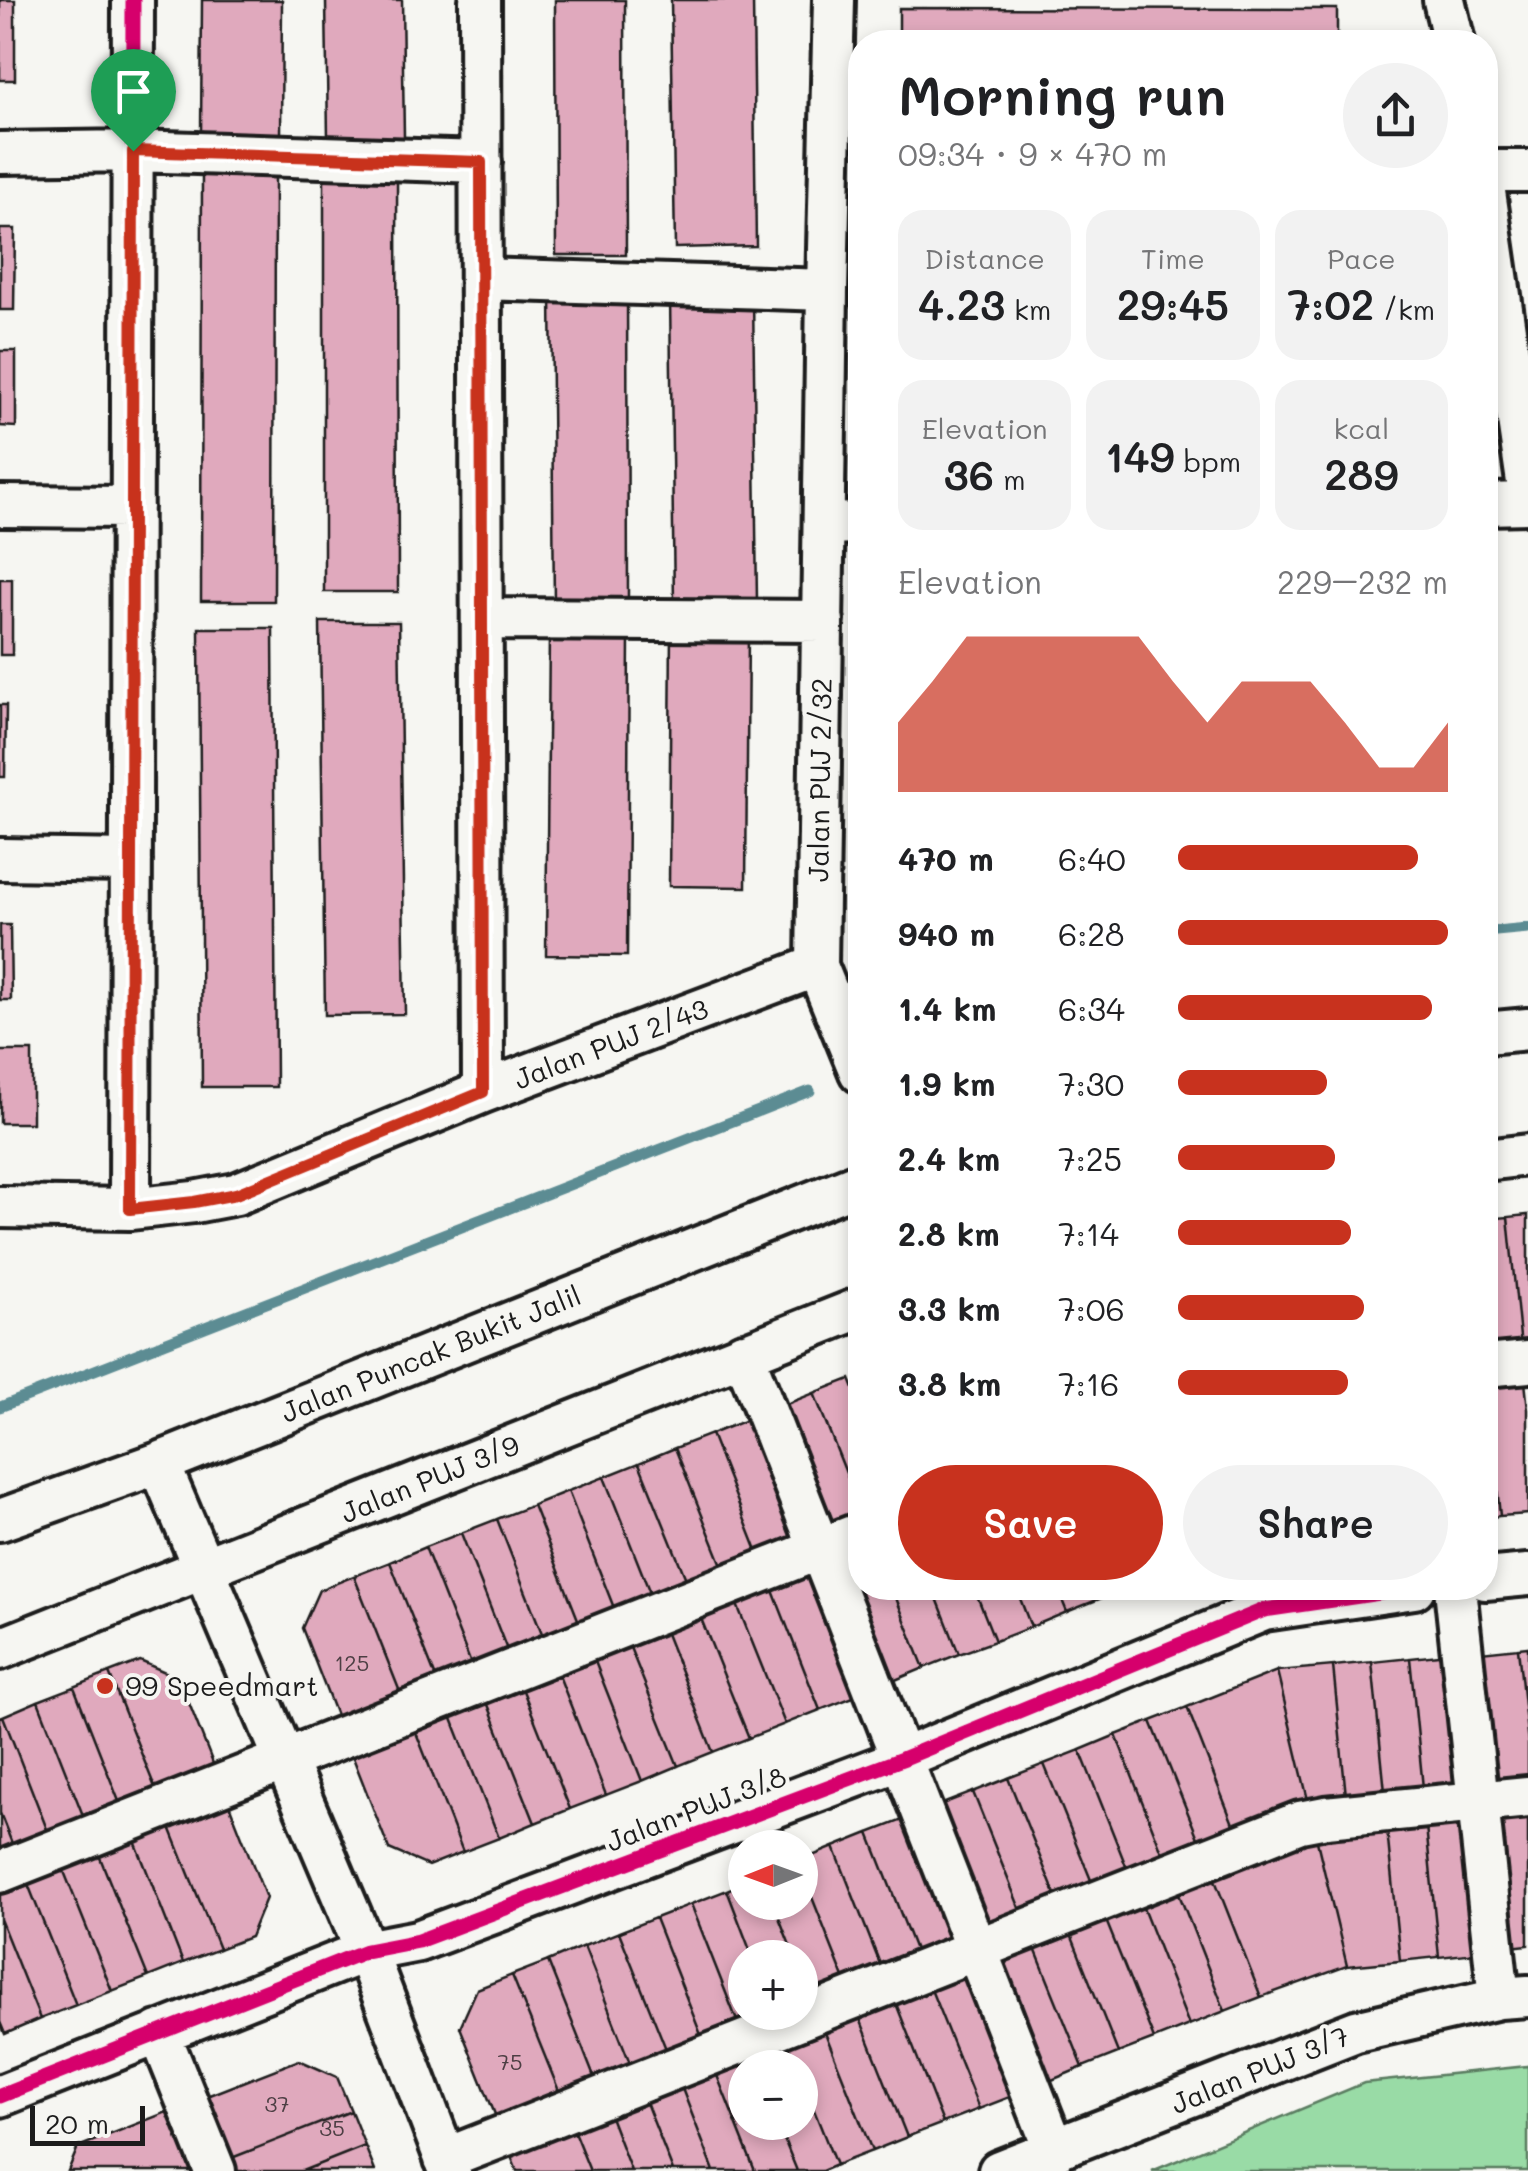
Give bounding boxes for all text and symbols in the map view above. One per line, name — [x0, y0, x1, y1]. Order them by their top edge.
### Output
pin — [91, 49, 176, 152]
text: Morning run — [898, 58, 1226, 130]
button: share — [1343, 63, 1448, 168]
icon: arrive — [106, 64, 161, 119]
text: 09:34 · 9 × 470 m — [898, 132, 1167, 174]
text: Distance — [924, 240, 1045, 276]
text: Time — [1141, 240, 1205, 276]
text: Pace — [1327, 240, 1396, 276]
text: 4.23 — [918, 276, 1005, 331]
text: 29:45 — [1117, 276, 1229, 331]
text: 7:02 — [1288, 276, 1374, 331]
text: km — [1005, 291, 1051, 327]
text: /km — [1374, 291, 1435, 327]
text: Elevation — [922, 410, 1048, 446]
text: kcal — [1333, 410, 1389, 446]
text: 149 — [1105, 428, 1175, 483]
text: bpm — [1175, 443, 1241, 479]
text: 36 — [944, 446, 994, 501]
text: 289 — [1324, 446, 1399, 501]
text: m — [994, 461, 1026, 497]
text: Elevation — [898, 560, 1042, 602]
text: 229–232 m — [1277, 560, 1448, 602]
street label: Jalan PUJ 2/32 — [799, 678, 839, 882]
text: 470 m — [898, 837, 994, 879]
text: 6:40 — [1058, 837, 1126, 879]
text: 940 m — [898, 912, 995, 954]
text: 6:28 — [1058, 912, 1124, 954]
text: 1.4 km — [898, 987, 997, 1029]
text: 6:34 — [1058, 987, 1125, 1029]
street label: Jalan PUJ 2/43 — [508, 990, 713, 1097]
text: 1.9 km — [898, 1062, 995, 1104]
text: 7:30 — [1058, 1062, 1124, 1104]
text: 2.4 km — [898, 1137, 1000, 1179]
text: 7:25 — [1058, 1137, 1122, 1179]
text: 2.8 km — [898, 1212, 1000, 1254]
text: 7:14 — [1058, 1212, 1119, 1254]
street label: Jalan Puncak Bukit Jalil — [275, 1276, 586, 1430]
text: 3.3 km — [898, 1287, 1000, 1329]
text: 7:06 — [1058, 1287, 1125, 1329]
text: 3.8 km — [898, 1362, 1001, 1404]
text: 7:16 — [1058, 1362, 1119, 1404]
street label: Jalan PUJ 3/9 — [335, 1426, 524, 1530]
button: Save — [898, 1465, 1163, 1580]
button: Share — [1183, 1465, 1448, 1580]
house number: 125 — [335, 1648, 369, 1677]
place label: 99 Speedmart — [125, 1667, 319, 1703]
marker: 99 Speedmart — [94, 1675, 116, 1697]
street label: Jalan PUJ 3/8 — [601, 1757, 791, 1859]
north arrow — [728, 1830, 818, 1920]
map controls — [728, 1830, 818, 2140]
button: + — [728, 1940, 818, 2030]
street label: Jalan PUJ 3/7 — [1165, 2017, 1354, 2121]
house number: 75 — [497, 2047, 523, 2076]
button: − — [728, 2050, 818, 2140]
house number: 37 — [264, 2089, 290, 2118]
scale bar — [30, 2101, 145, 2146]
text: 20 m — [45, 2105, 109, 2141]
house number: 35 — [319, 2113, 345, 2142]

